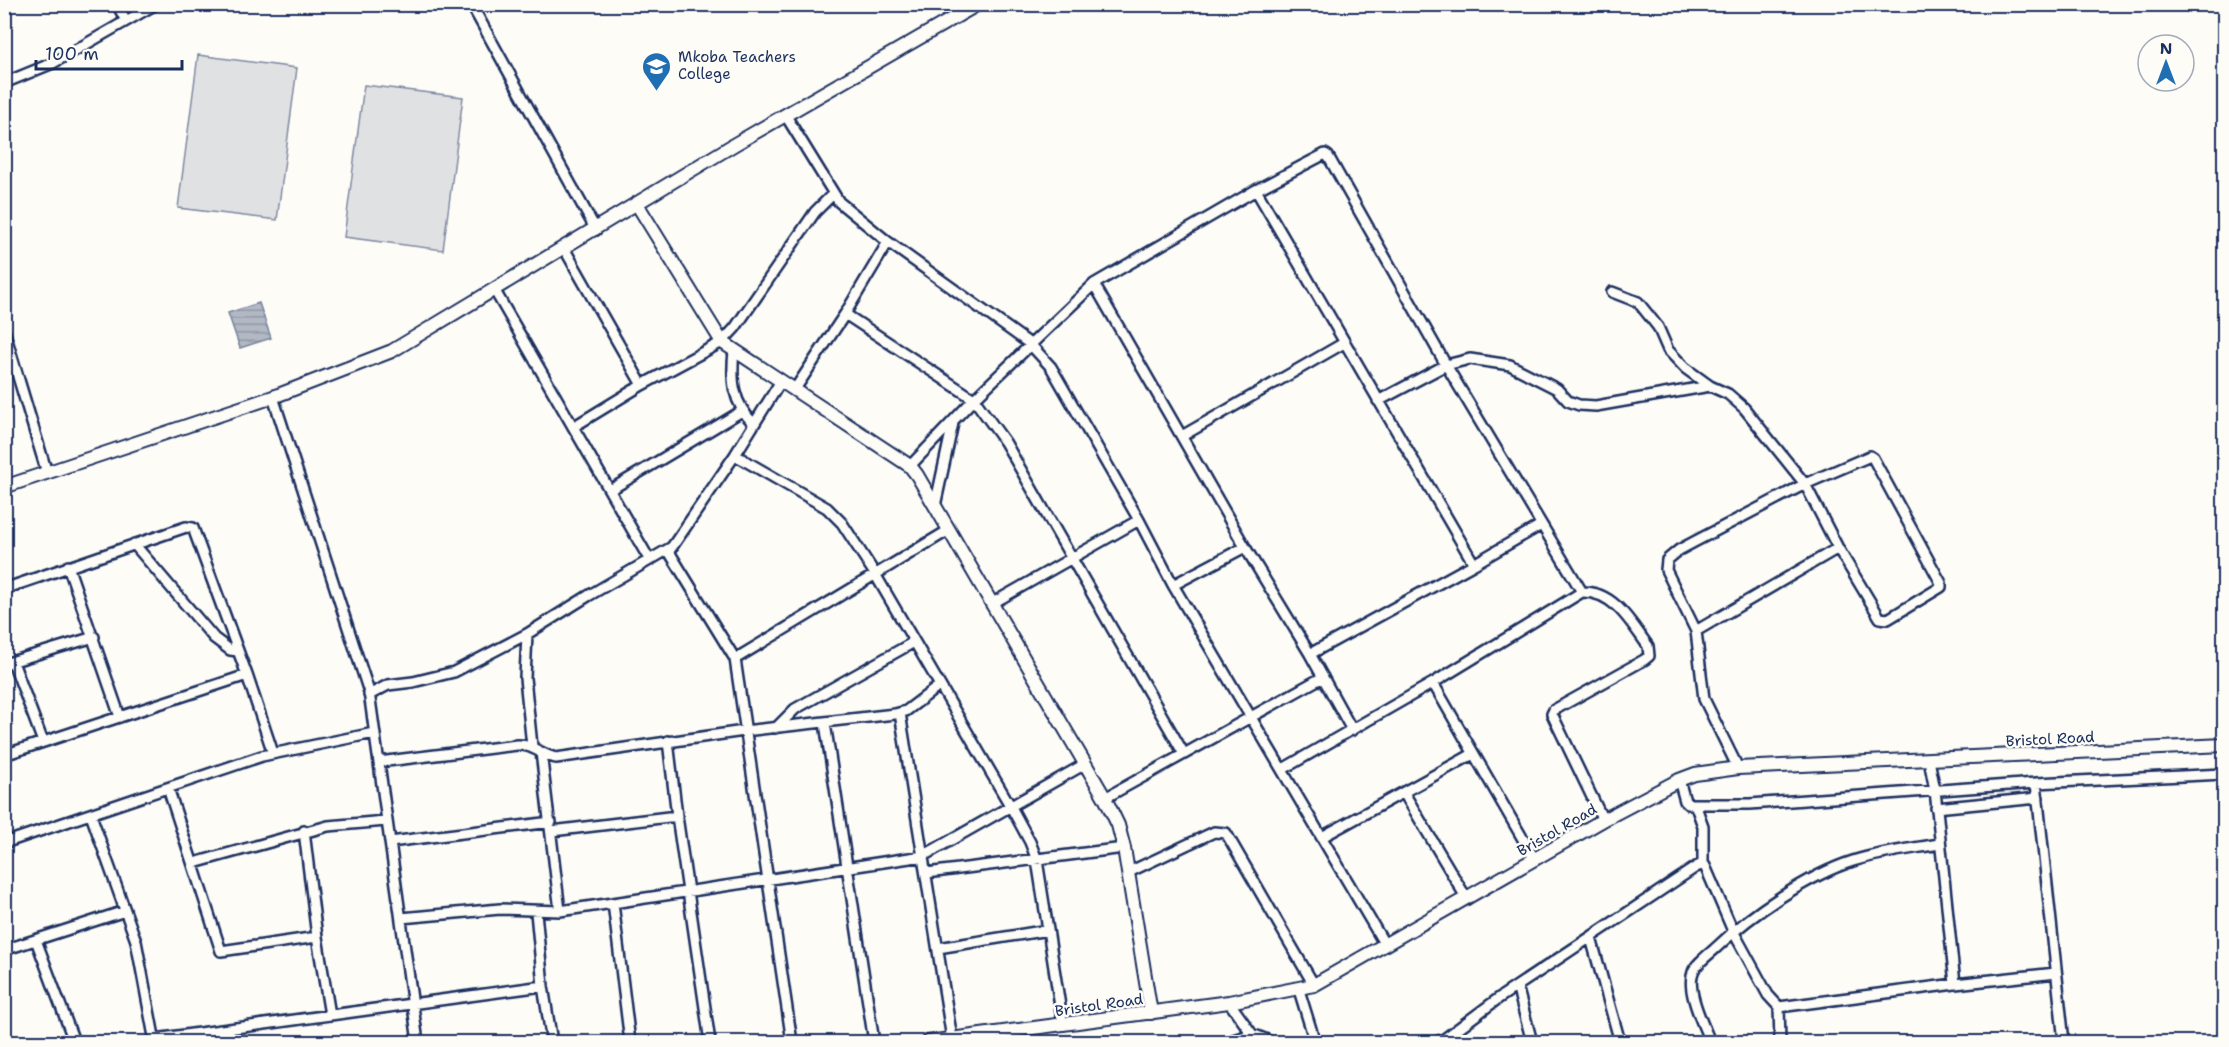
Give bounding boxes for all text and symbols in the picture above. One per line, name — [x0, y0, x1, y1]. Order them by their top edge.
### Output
scale bar — [36, 33, 182, 71]
north arrow — [2136, 33, 2196, 93]
text: N — [2160, 38, 2172, 59]
text: 100 m — [45, 42, 99, 66]
place label: Mkoba Teachers College — [678, 47, 796, 84]
school or university icon: Mkoba Teachers College — [641, 50, 673, 92]
street label: Bristol Road — [2005, 727, 2095, 751]
street label: Bristol Road — [1514, 799, 1601, 861]
street label: Bristol Road — [1054, 989, 1145, 1021]

